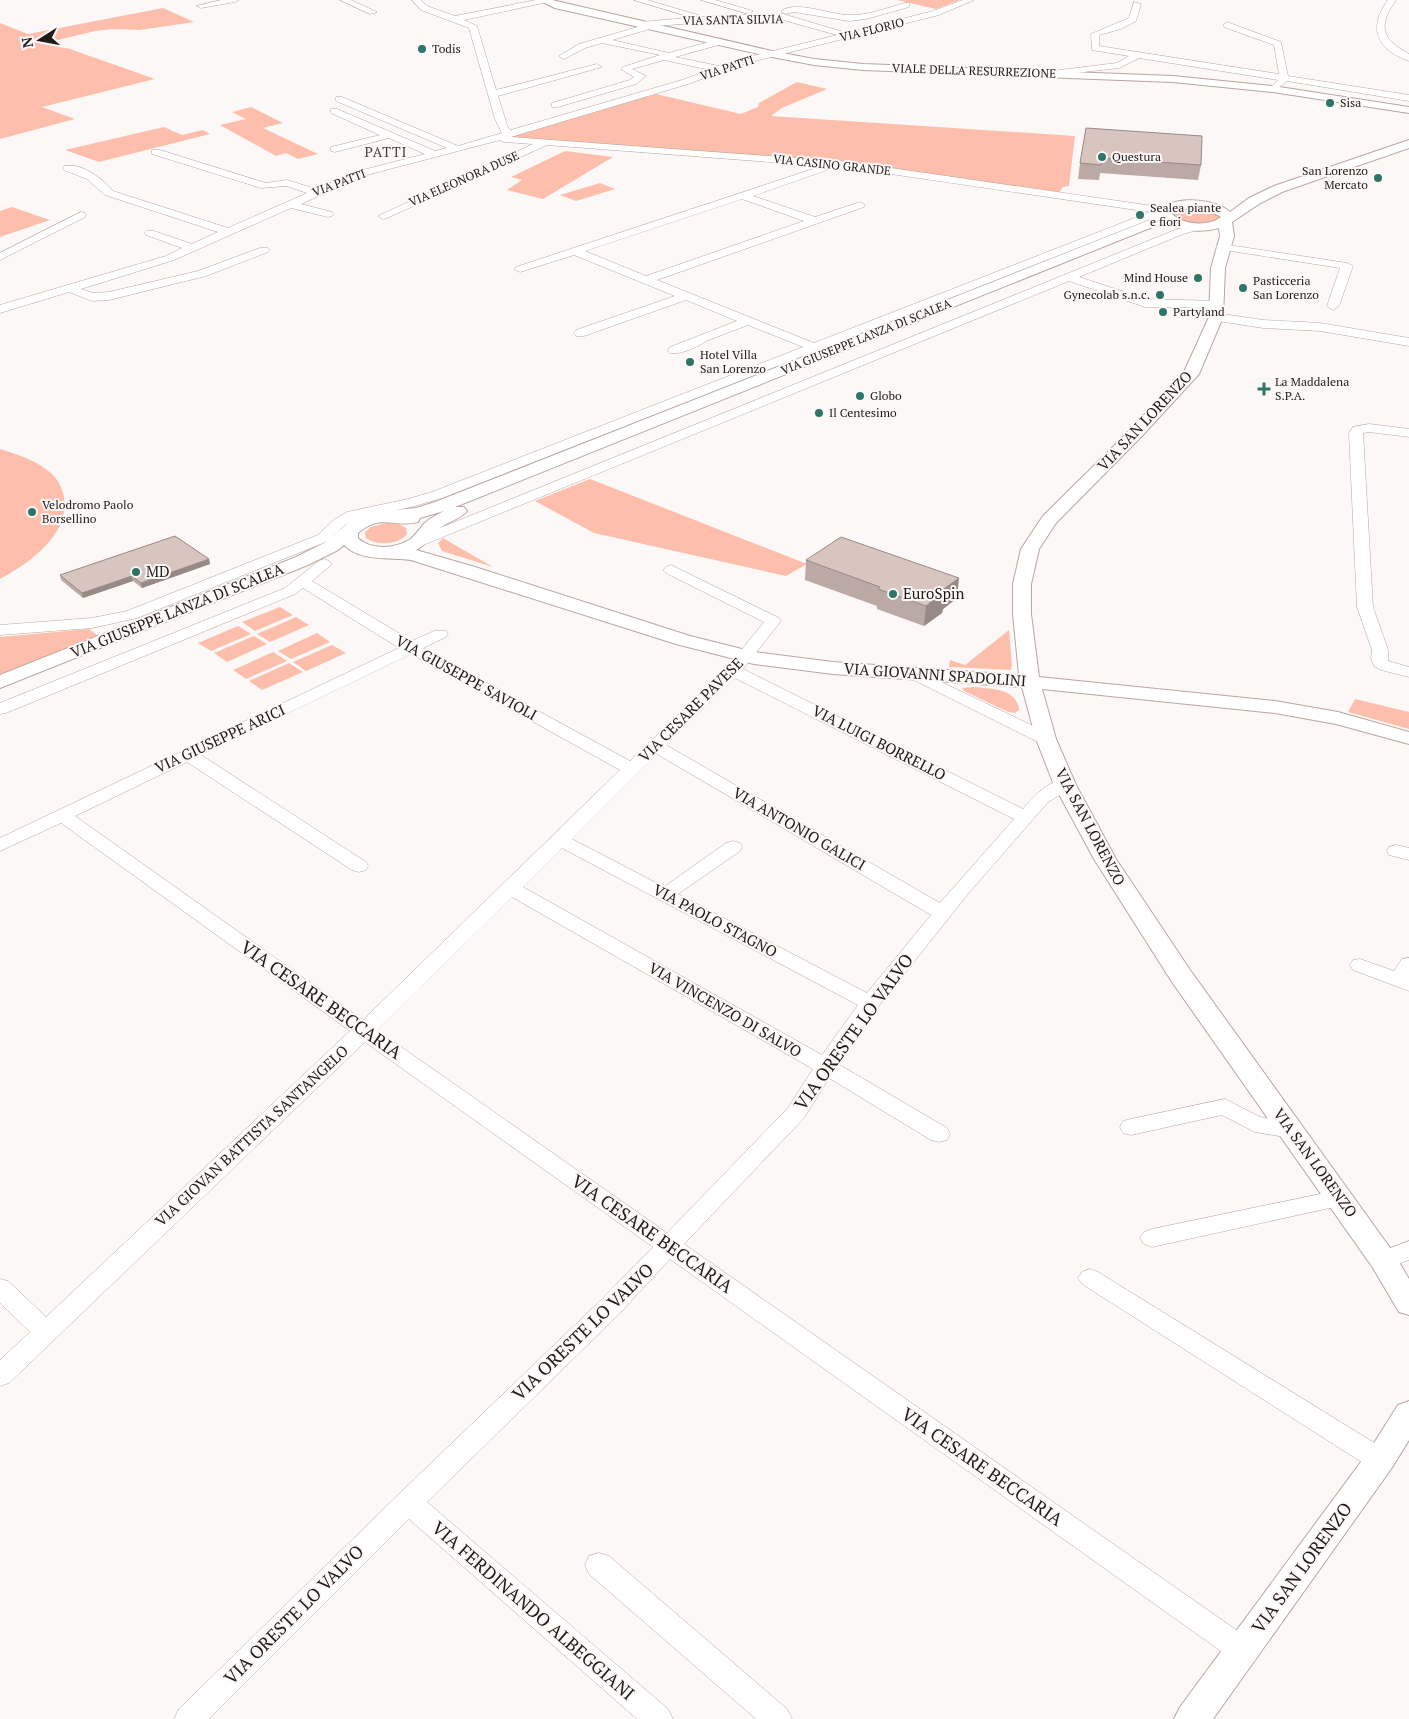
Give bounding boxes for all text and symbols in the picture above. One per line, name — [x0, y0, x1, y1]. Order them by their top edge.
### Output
street label: VIA SANTA SILVIA — [682, 11, 784, 28]
street label: VIA FLORIO — [838, 14, 906, 45]
north arrow — [15, 15, 65, 65]
text: N — [16, 35, 37, 50]
place label: Todis — [432, 41, 461, 56]
marker: Todis — [416, 43, 428, 55]
street label: VIA PATTI — [698, 52, 756, 83]
street label: VIALE DELLA RESURREZIONE — [892, 60, 1056, 81]
place label: Sisa — [1340, 95, 1361, 110]
marker: Sisa — [1324, 97, 1336, 109]
district label: PATTI — [364, 142, 408, 161]
street label: VIA ELEONORA DUSE — [406, 148, 521, 210]
place label: Questura — [1112, 149, 1161, 164]
street label: VIA CASINO GRANDE — [772, 151, 892, 178]
marker: Questura — [1096, 151, 1108, 163]
place label: San Lorenzo Mercato — [1302, 163, 1368, 192]
street label: VIA PATTI — [310, 166, 368, 200]
marker: San Lorenzo Mercato — [1372, 172, 1384, 184]
place label: Sealea piante e fiori — [1150, 200, 1221, 229]
marker: Sealea piante e fiori — [1134, 209, 1146, 221]
place label: Mind House — [1124, 270, 1188, 285]
marker: Mind House — [1192, 272, 1204, 284]
place label: Pasticceria San Lorenzo — [1253, 273, 1319, 302]
marker: Pasticceria San Lorenzo — [1237, 282, 1249, 294]
place label: Gynecolab s.n.c. — [1063, 287, 1150, 302]
marker: Gynecolab s.n.c. — [1154, 289, 1166, 301]
street label: VIA GIUSEPPE LANZA DI SCALEA — [778, 295, 954, 378]
place label: Partyland — [1173, 304, 1225, 319]
marker: Partyland — [1157, 306, 1169, 318]
place label: Hotel Villa San Lorenzo — [700, 347, 766, 376]
marker: Hotel Villa San Lorenzo — [684, 356, 696, 368]
street label: VIA SAN LORENZO — [1093, 366, 1196, 475]
place label: La Maddalena S.P.A. — [1275, 374, 1349, 403]
marker: La Maddalena S.P.A. — [1257, 382, 1271, 396]
place label: Globo — [870, 388, 902, 403]
marker: Globo — [854, 390, 866, 402]
place label: Il Centesimo — [829, 405, 897, 420]
marker: Il Centesimo — [813, 407, 825, 419]
place label: Velodromo Paolo Borsellino — [42, 497, 134, 526]
marker: Velodromo Paolo Borsellino — [26, 506, 38, 518]
street label: VIA GIUSEPPE LANZA DI SCALEA — [67, 558, 287, 662]
place label: MD — [146, 561, 170, 581]
marker: MD — [130, 566, 142, 578]
place label: EuroSpin — [903, 583, 964, 603]
marker: EuroSpin — [887, 588, 899, 600]
street label: VIA GIUSEPPE SAVIOLI — [392, 630, 541, 724]
street label: VIA CESARE PAVESE — [634, 653, 747, 766]
street label: VIA GIOVANNI SPADOLINI — [843, 658, 1027, 690]
street label: VIA GIUSEPPE ARICI — [151, 699, 288, 777]
street label: VIA LUIGI BORRELLO — [809, 700, 950, 784]
street label: VIA SAN LORENZO — [1051, 764, 1130, 889]
street label: VIA ANTONIO GALICI — [729, 782, 870, 874]
street label: VIA PAOLO STAGNO — [650, 879, 781, 961]
street label: VIA CESARE BECCARIA — [236, 934, 407, 1064]
street label: VIA ORESTE LO VALVO — [788, 948, 918, 1115]
street label: VIA VINCENZO DI SALVO — [645, 957, 806, 1061]
street label: VIA GIOVAN BATTISTA SANTANGELO — [150, 1040, 352, 1230]
street label: VIA SAN LORENZO — [1269, 1104, 1362, 1221]
street label: VIA CESARE BECCARIA — [567, 1168, 738, 1298]
street label: VIA ORESTE LO VALVO — [506, 1257, 658, 1405]
street label: VIA CESARE BECCARIA — [897, 1401, 1068, 1531]
street label: VIA SAN LORENZO — [1246, 1497, 1357, 1638]
street label: VIA FERDINANDO ALBEGGIANI — [427, 1516, 640, 1705]
street label: VIA ORESTE LO VALVO — [218, 1539, 368, 1689]

